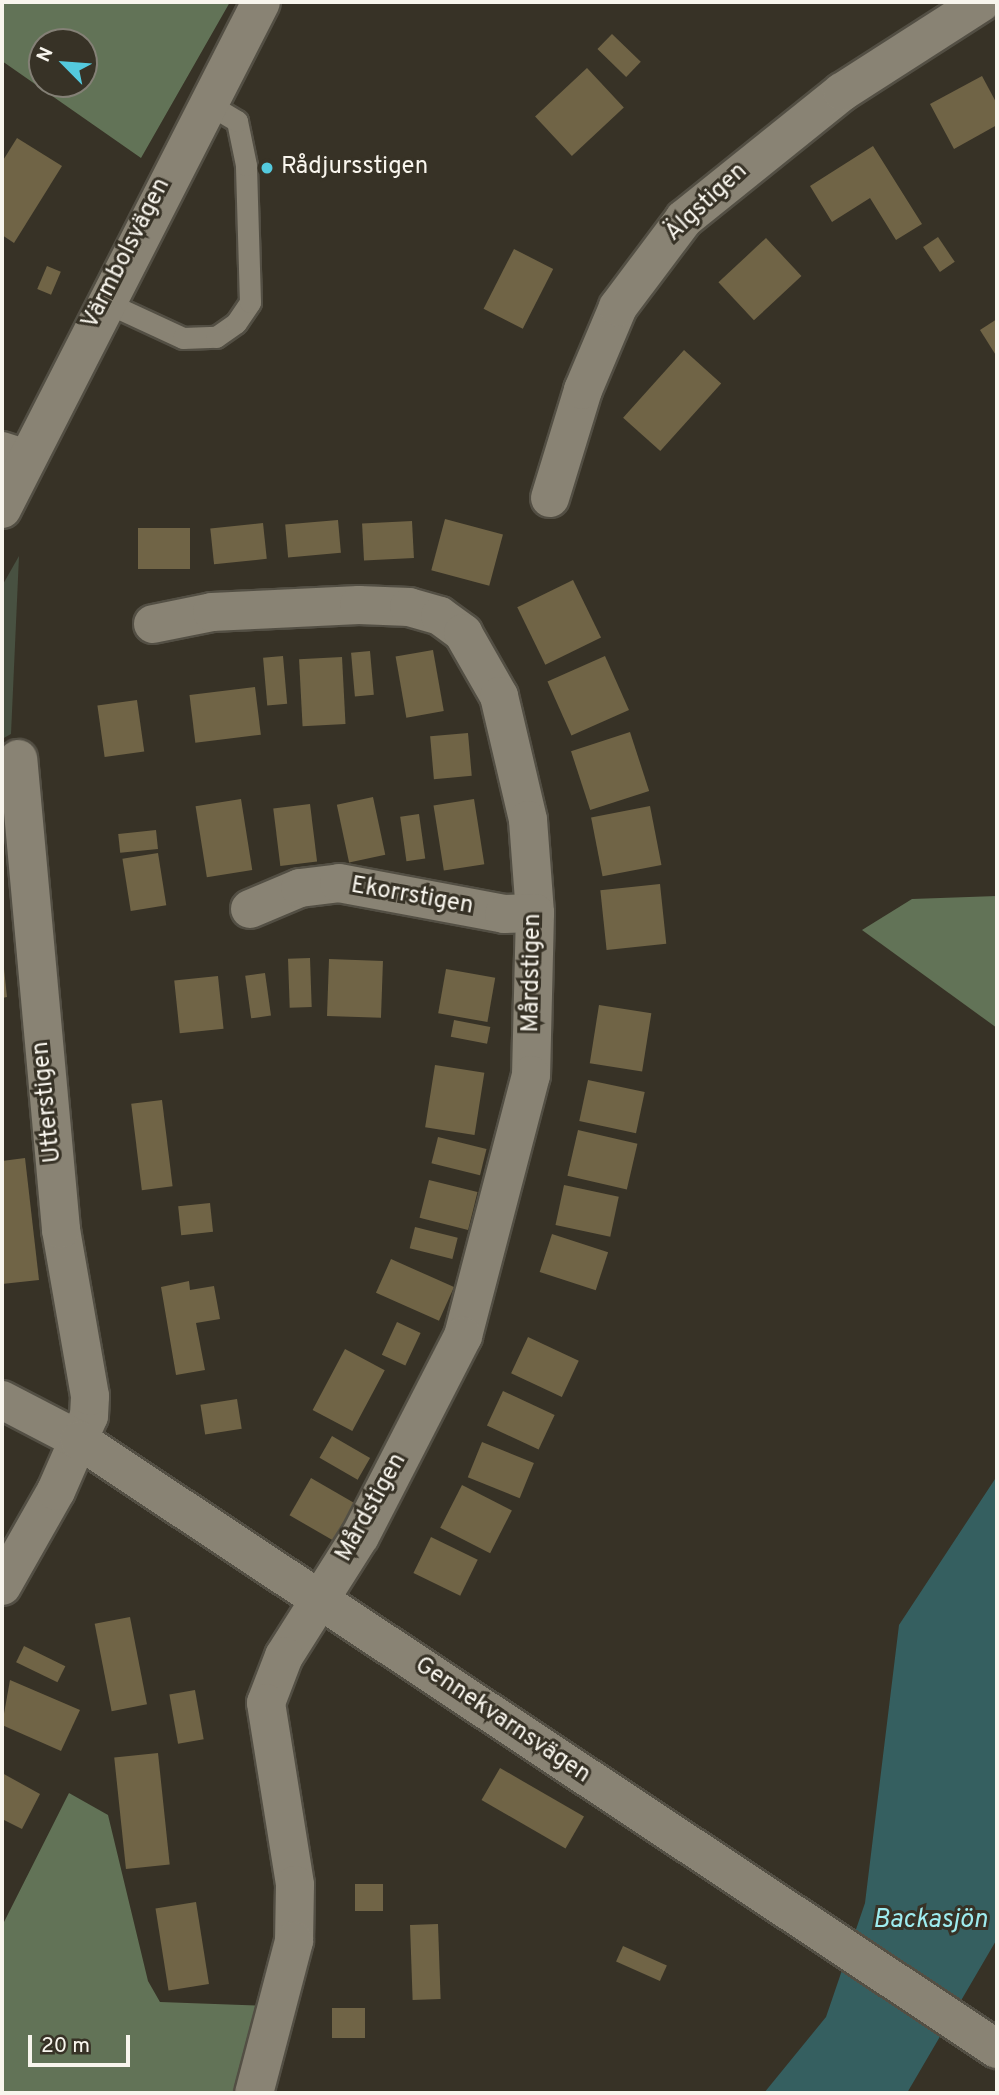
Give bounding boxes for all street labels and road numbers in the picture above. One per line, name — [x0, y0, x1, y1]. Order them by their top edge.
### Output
street label: Älgstigen — [660, 158, 754, 248]
street label: Värmbolsvägen — [77, 174, 177, 334]
street label: Ekorrstigen — [349, 872, 475, 922]
street label: Mårdstigen — [518, 913, 548, 1033]
street label: Utterstigen — [27, 1040, 69, 1164]
street label: Mårdstigen — [331, 1449, 413, 1567]
street label: Gennekvarnsvägen — [409, 1652, 595, 1790]

